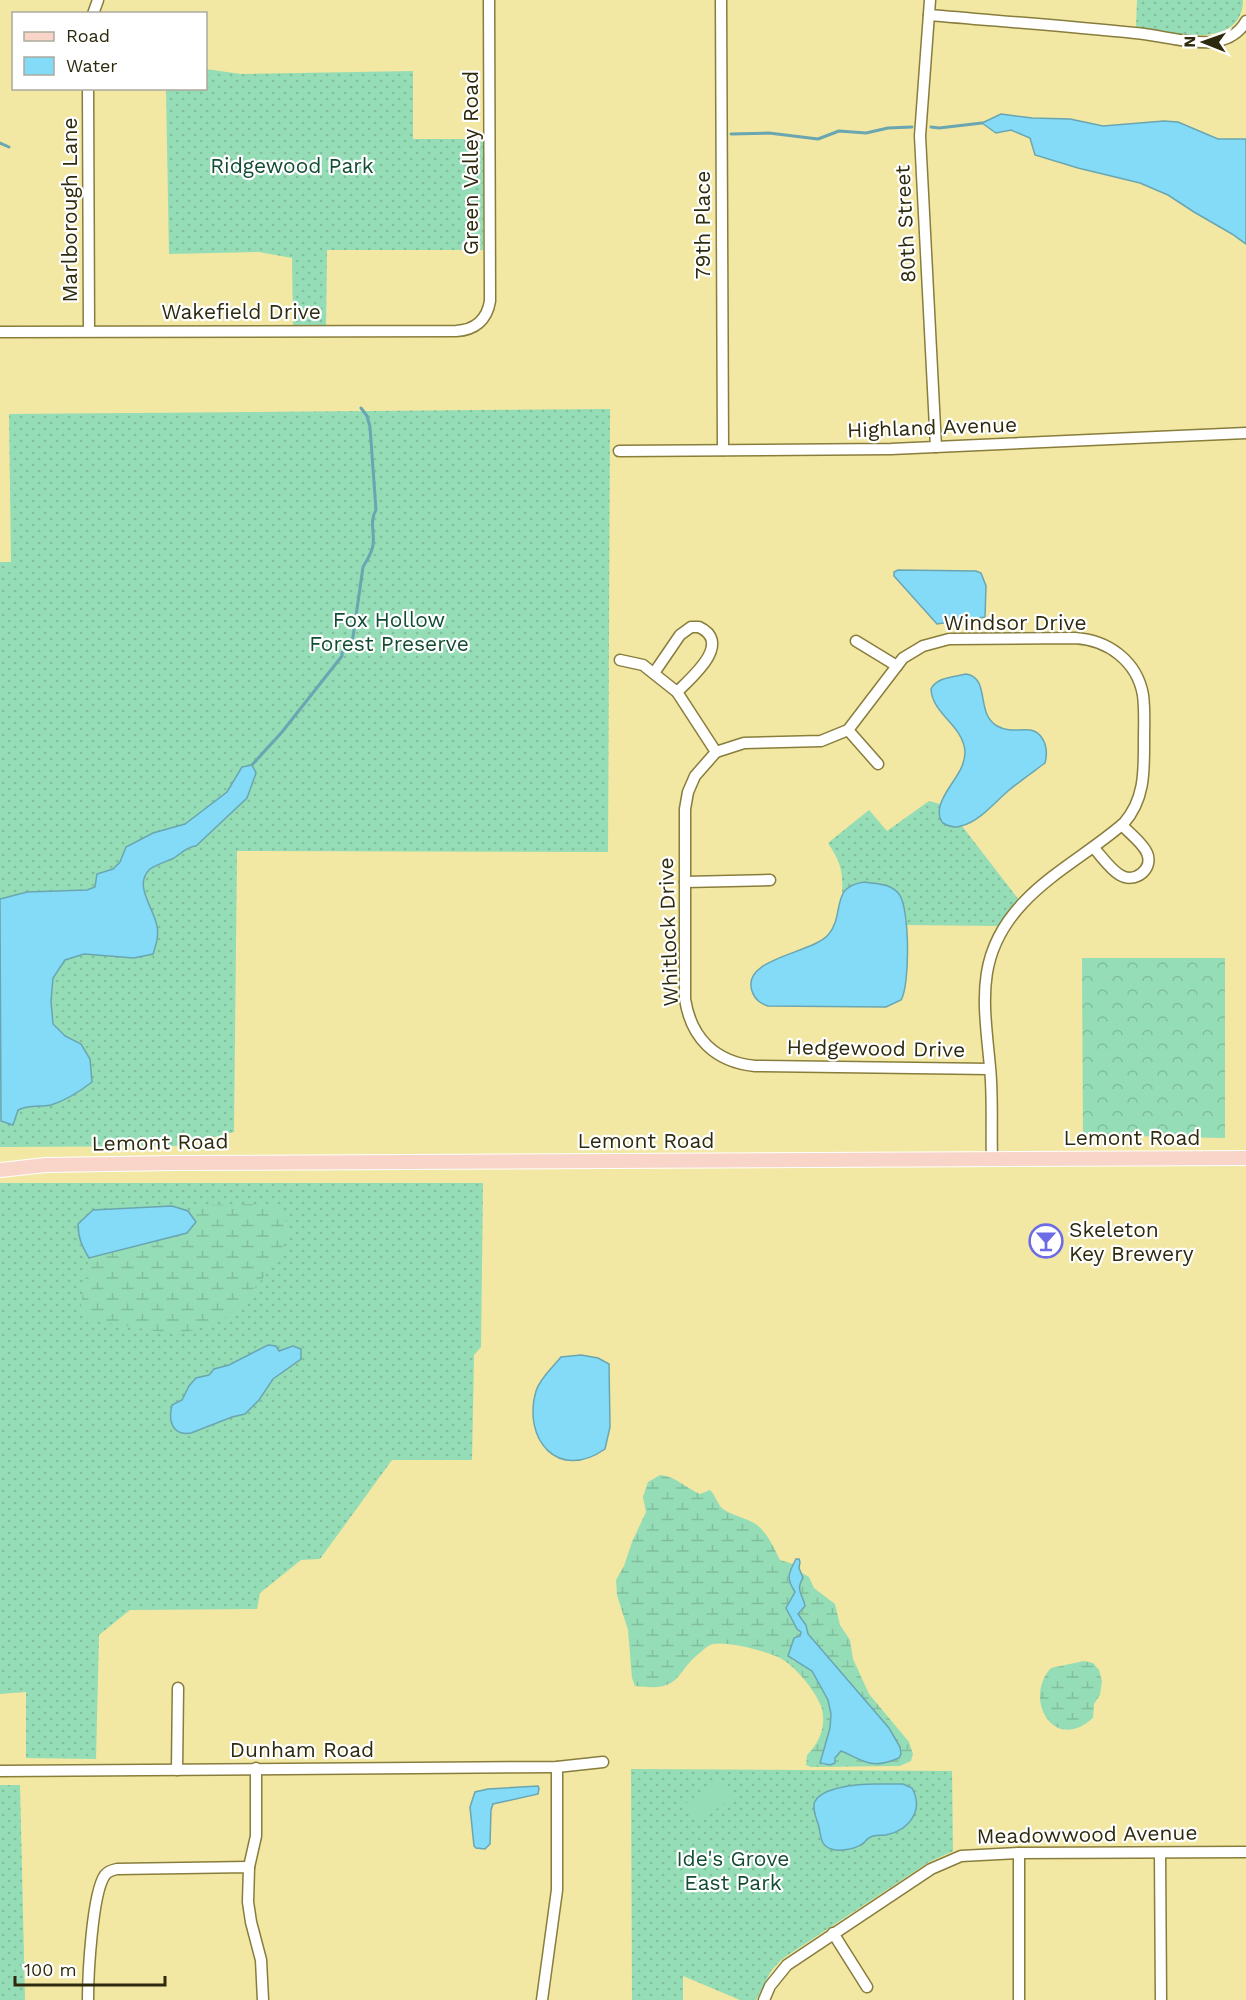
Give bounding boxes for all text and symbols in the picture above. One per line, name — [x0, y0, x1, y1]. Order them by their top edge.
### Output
legend — [12, 12, 207, 90]
north arrow — [1174, 12, 1234, 72]
text: Road — [66, 25, 110, 46]
text: N — [1180, 36, 1199, 48]
text: Water — [66, 55, 118, 76]
street label: Green Valley Road — [458, 71, 483, 255]
street label: Marlborough Lane — [57, 117, 82, 303]
park label: Ridgewood Park — [210, 153, 374, 178]
street label: 80th Street — [889, 164, 921, 284]
street label: 79th Place — [690, 171, 715, 279]
street label: Wakefield Drive — [161, 299, 321, 324]
street label: Highland Avenue — [846, 412, 1018, 442]
park label: Fox Hollow Forest Preserve — [309, 607, 469, 656]
street label: Windsor Drive — [943, 610, 1087, 635]
street label: Whitlock Drive — [653, 857, 683, 1007]
street label: Hedgewood Drive — [787, 1034, 965, 1062]
street label: Lemont Road — [1063, 1125, 1201, 1150]
street label: Lemont Road — [91, 1128, 229, 1156]
street label: Lemont Road — [577, 1128, 715, 1153]
place label: Skeleton Key Brewery — [1069, 1217, 1194, 1266]
bar icon: Skeleton Key Brewery — [1028, 1223, 1064, 1259]
street label: Dunham Road — [230, 1737, 374, 1762]
street label: Meadowwood Avenue — [976, 1820, 1198, 1848]
park label: Ide's Grove East Park — [677, 1846, 789, 1895]
scale bar — [15, 1949, 165, 1987]
text: 100 m — [24, 1959, 77, 1980]

